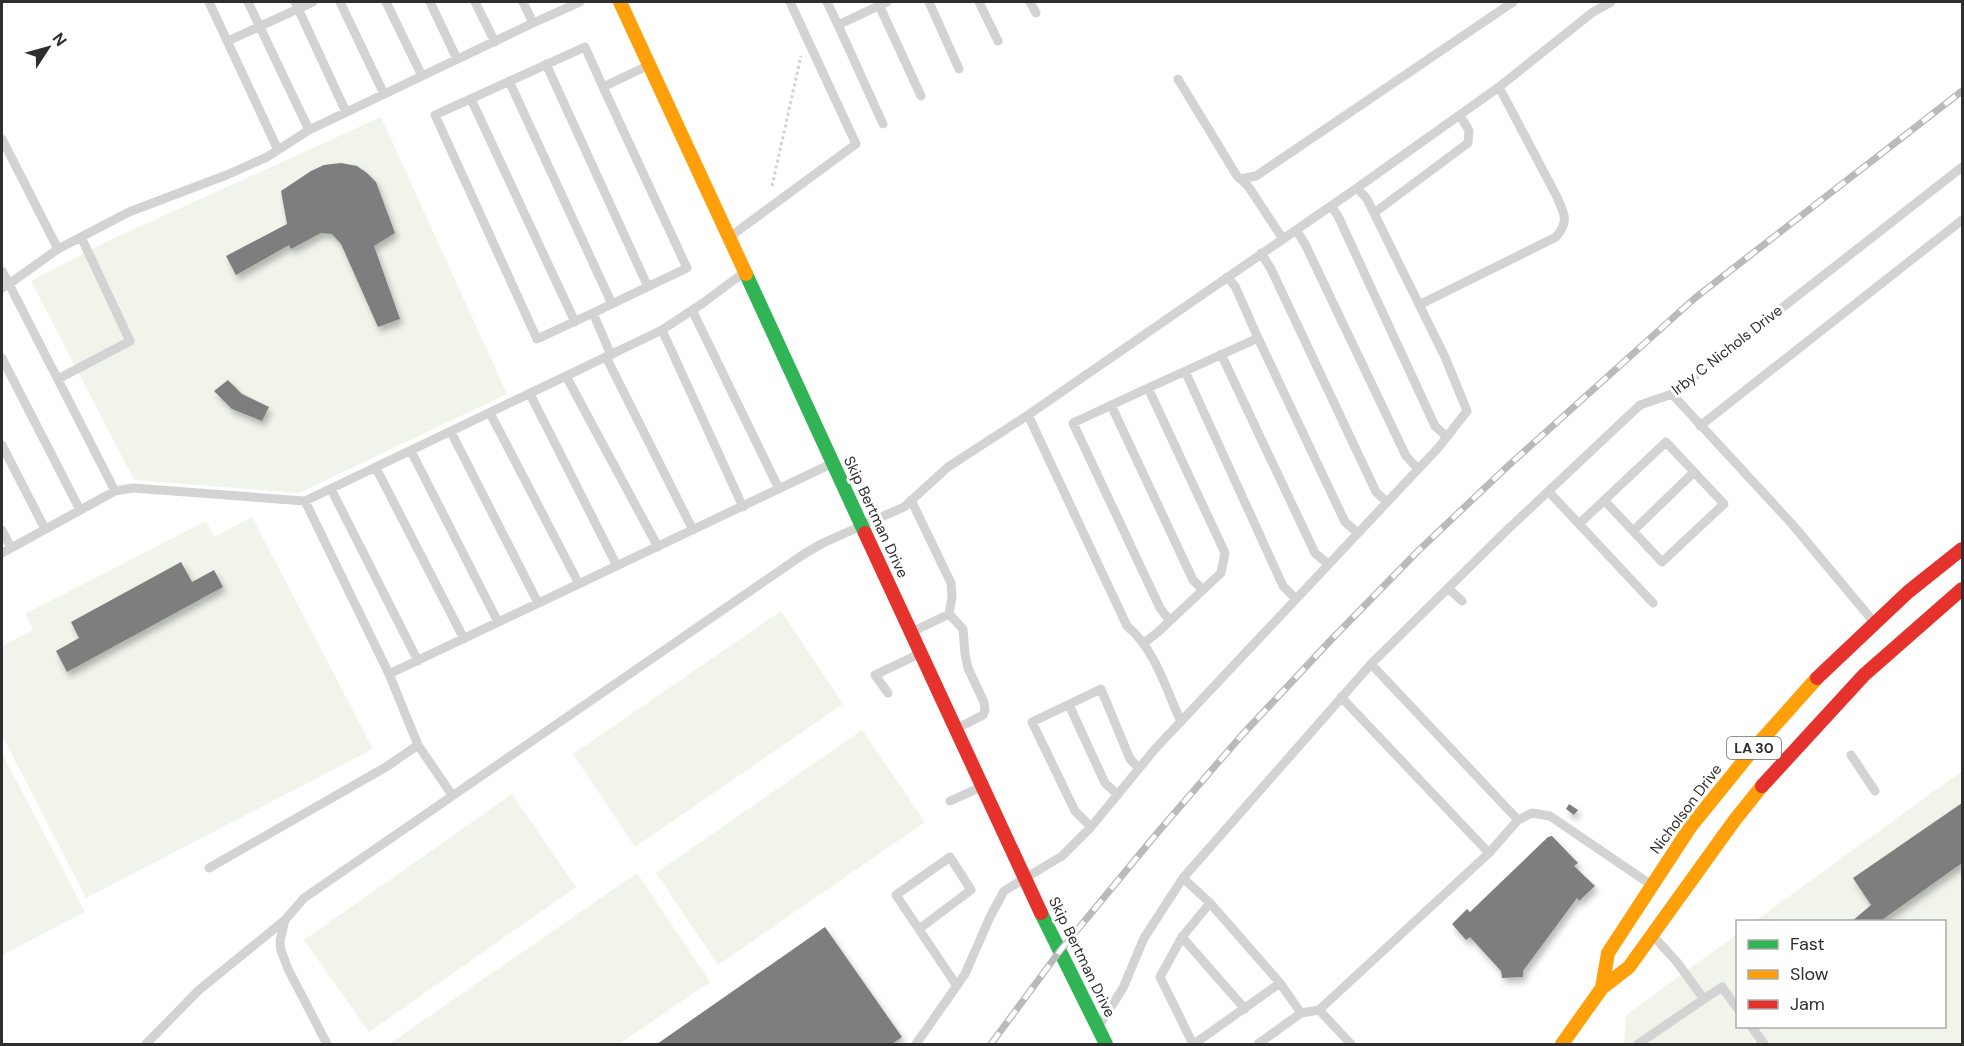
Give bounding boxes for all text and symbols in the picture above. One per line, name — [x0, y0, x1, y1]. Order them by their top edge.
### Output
north arrow — [18, 18, 78, 78]
text: N — [48, 29, 72, 50]
street label: Irby C Nichols Drive — [1667, 300, 1787, 400]
street label: Skip Bertman Drive — [839, 453, 913, 581]
road number: LA 30 — [1727, 737, 1781, 759]
street label: Nicholson Drive — [1646, 760, 1726, 858]
street label: Skip Bertman Drive — [1044, 893, 1120, 1021]
legend — [1736, 920, 1946, 1028]
text: Fast — [1790, 932, 1825, 956]
text: Slow — [1790, 962, 1829, 986]
text: Jam — [1790, 992, 1825, 1016]

